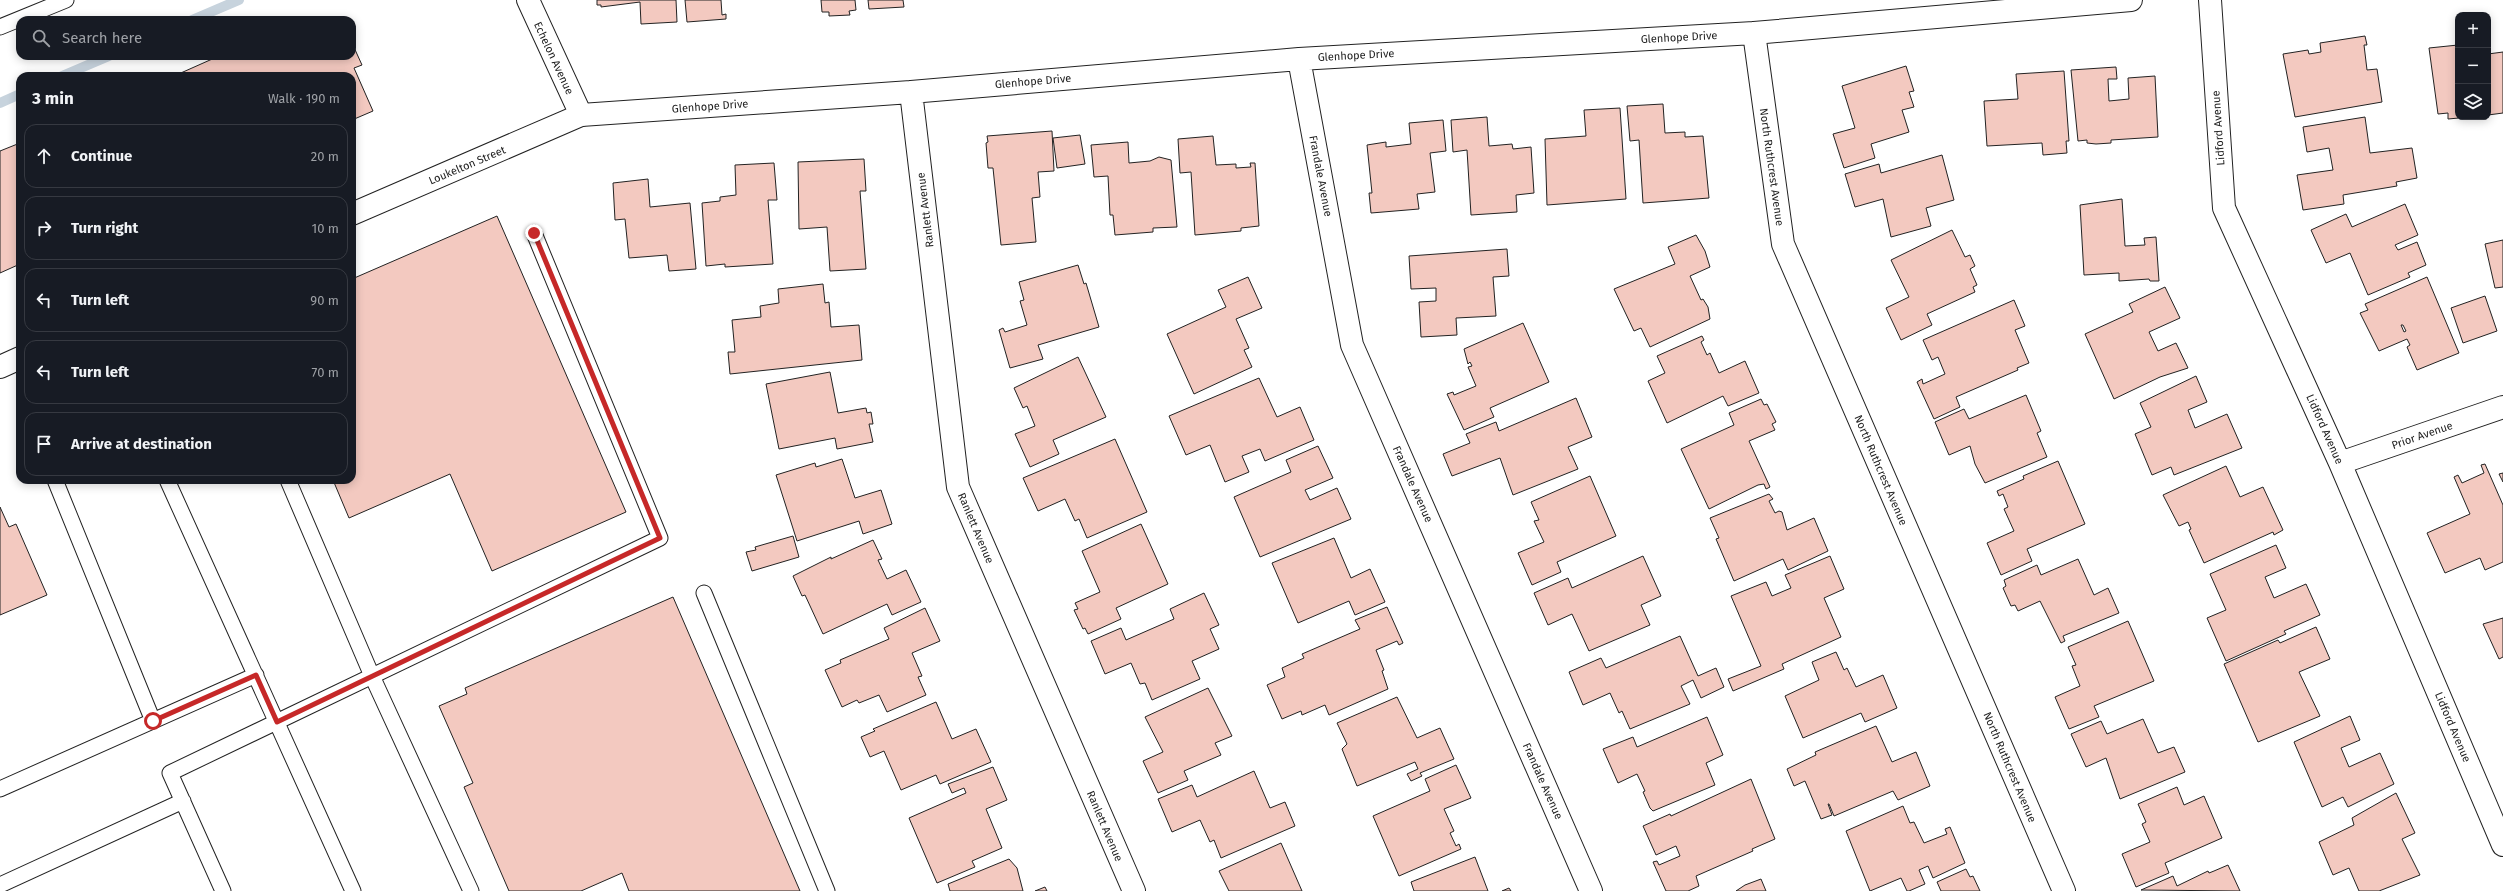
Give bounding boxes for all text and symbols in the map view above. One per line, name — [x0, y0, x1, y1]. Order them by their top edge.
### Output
map controls — [2455, 12, 2491, 120]
button: + — [2455, 12, 2491, 48]
search box — [16, 16, 356, 60]
street label: Echelon Avenue — [531, 20, 576, 97]
icon: search — [30, 27, 52, 49]
text: Search here — [62, 29, 142, 47]
street label: Glenhope Drive — [1640, 29, 1718, 46]
street label: Glenhope Drive — [1317, 47, 1395, 64]
button: − — [2455, 48, 2491, 84]
street label: Glenhope Drive — [994, 72, 1072, 91]
button: layers — [2455, 84, 2491, 120]
text: 3 min — [32, 88, 74, 109]
street label: Lidford Avenue — [2209, 90, 2228, 166]
text: Walk · 190 m — [268, 91, 340, 106]
street label: Glenhope Drive — [671, 97, 749, 116]
street label: North Ruthcrest Avenue — [1757, 107, 1786, 227]
street label: Frandale Avenue — [1306, 134, 1335, 218]
street label: Loukelton Street — [427, 143, 508, 188]
icon: ahead — [33, 145, 55, 167]
text: Continue — [71, 147, 132, 165]
text: 20 m — [311, 149, 339, 164]
street label: Ranlett Avenue — [914, 172, 937, 248]
icon: right — [33, 217, 55, 239]
text: Turn right — [71, 219, 138, 237]
text: 10 m — [312, 221, 339, 236]
route end — [525, 224, 543, 242]
icon: left — [33, 289, 55, 311]
text: Turn left — [71, 291, 129, 309]
text: 90 m — [310, 293, 339, 308]
icon: left — [33, 361, 55, 383]
text: Turn left — [71, 363, 129, 381]
text: 70 m — [312, 365, 339, 380]
street label: Lidford Avenue — [2303, 392, 2346, 466]
street label: North Ruthcrest Avenue — [1851, 413, 1910, 527]
street label: Prior Avenue — [2390, 419, 2454, 452]
icon: arrive — [33, 433, 55, 455]
text: Arrive at destination — [71, 435, 212, 453]
street label: Frandale Avenue — [1390, 444, 1435, 524]
street label: Ranlett Avenue — [955, 491, 996, 565]
street label: Lidford Avenue — [2432, 690, 2473, 764]
street label: North Ruthcrest Avenue — [1980, 710, 2039, 824]
route start — [144, 712, 162, 730]
street label: Frandale Avenue — [1520, 741, 1565, 821]
street label: Ranlett Avenue — [1084, 789, 1125, 863]

